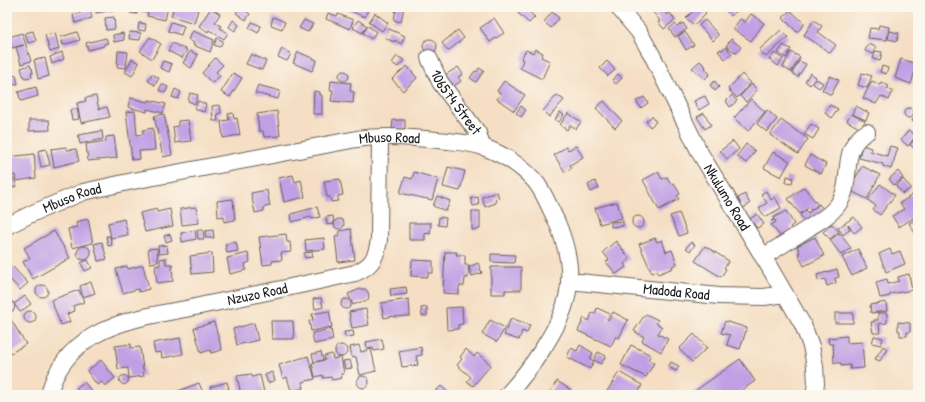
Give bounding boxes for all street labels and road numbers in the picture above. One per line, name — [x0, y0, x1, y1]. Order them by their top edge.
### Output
street label: 106574 Street — [426, 66, 487, 140]
street label: Mbuso Road — [358, 126, 421, 149]
street label: Nkulumo Road — [699, 160, 756, 234]
street label: Mbuso Road — [39, 177, 103, 218]
street label: Nzuzo Road — [225, 277, 289, 310]
street label: Madoda Road — [642, 277, 711, 305]

